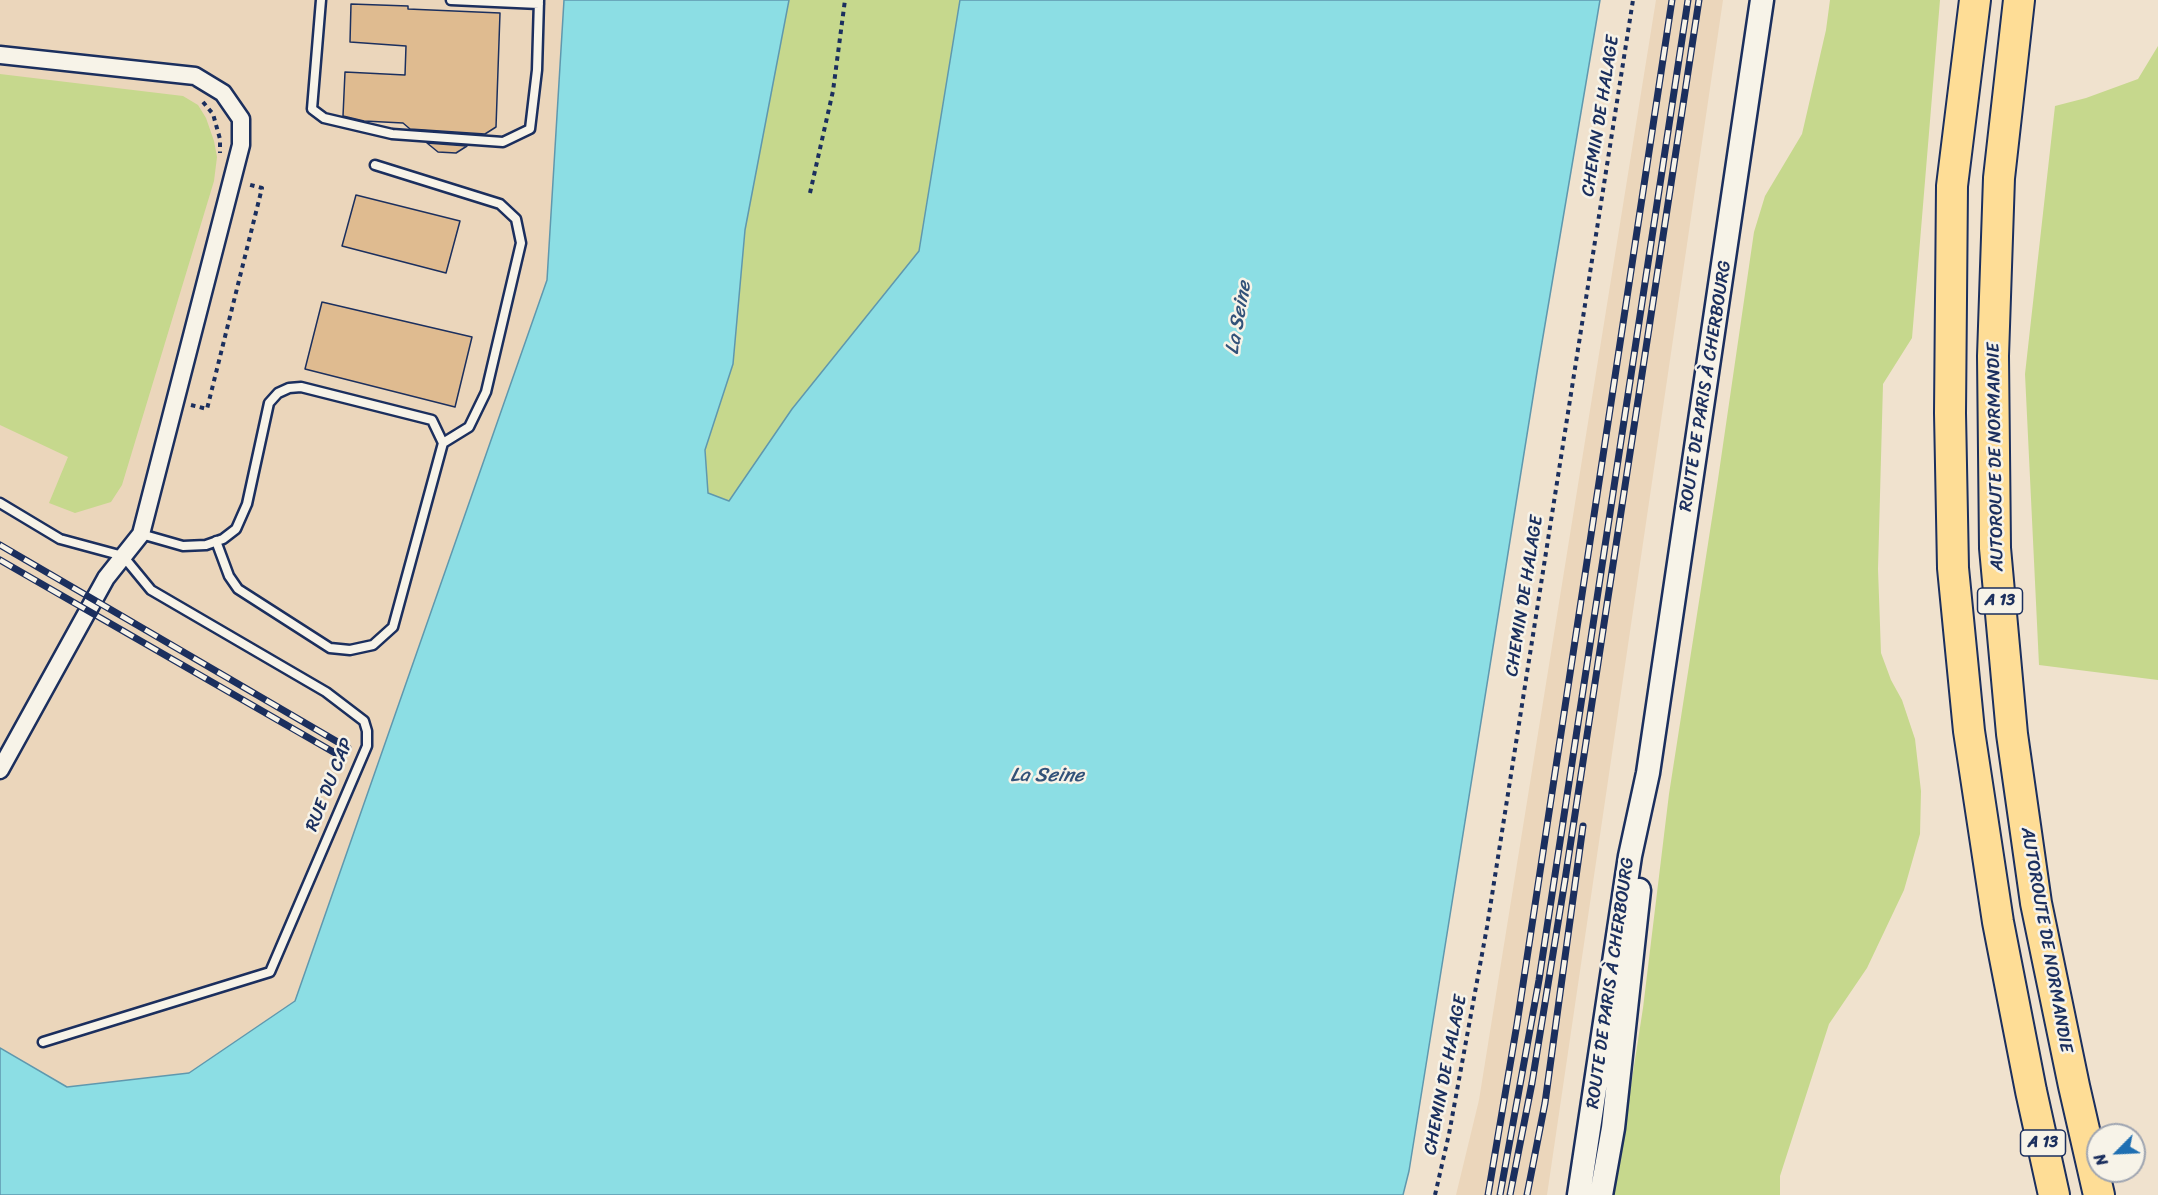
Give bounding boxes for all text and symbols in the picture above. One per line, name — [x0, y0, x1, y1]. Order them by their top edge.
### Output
street label: CHEMIN DE HALAGE — [1578, 34, 1624, 198]
street label: ROUTE DE PARIS À CHERBOURG — [1675, 259, 1737, 513]
water label: La Seine — [1221, 280, 1257, 356]
street label: AUTOROUTE DE NORMANDIE — [1983, 342, 2009, 572]
street label: CHEMIN DE HALAGE — [1502, 514, 1548, 678]
road number: A 13 — [1978, 588, 2022, 614]
street label: RUE DU CAP — [302, 735, 358, 835]
water label: La Seine — [1010, 764, 1084, 788]
street label: AUTOROUTE DE NORMANDIE — [2016, 825, 2076, 1055]
street label: ROUTE DE PARIS À CHERBOURG — [1583, 856, 1639, 1110]
street label: CHEMIN DE HALAGE — [1420, 993, 1472, 1157]
north arrow — [2086, 1123, 2146, 1183]
road number: A 13 — [2020, 1130, 2066, 1156]
text: N — [2085, 1149, 2116, 1171]

